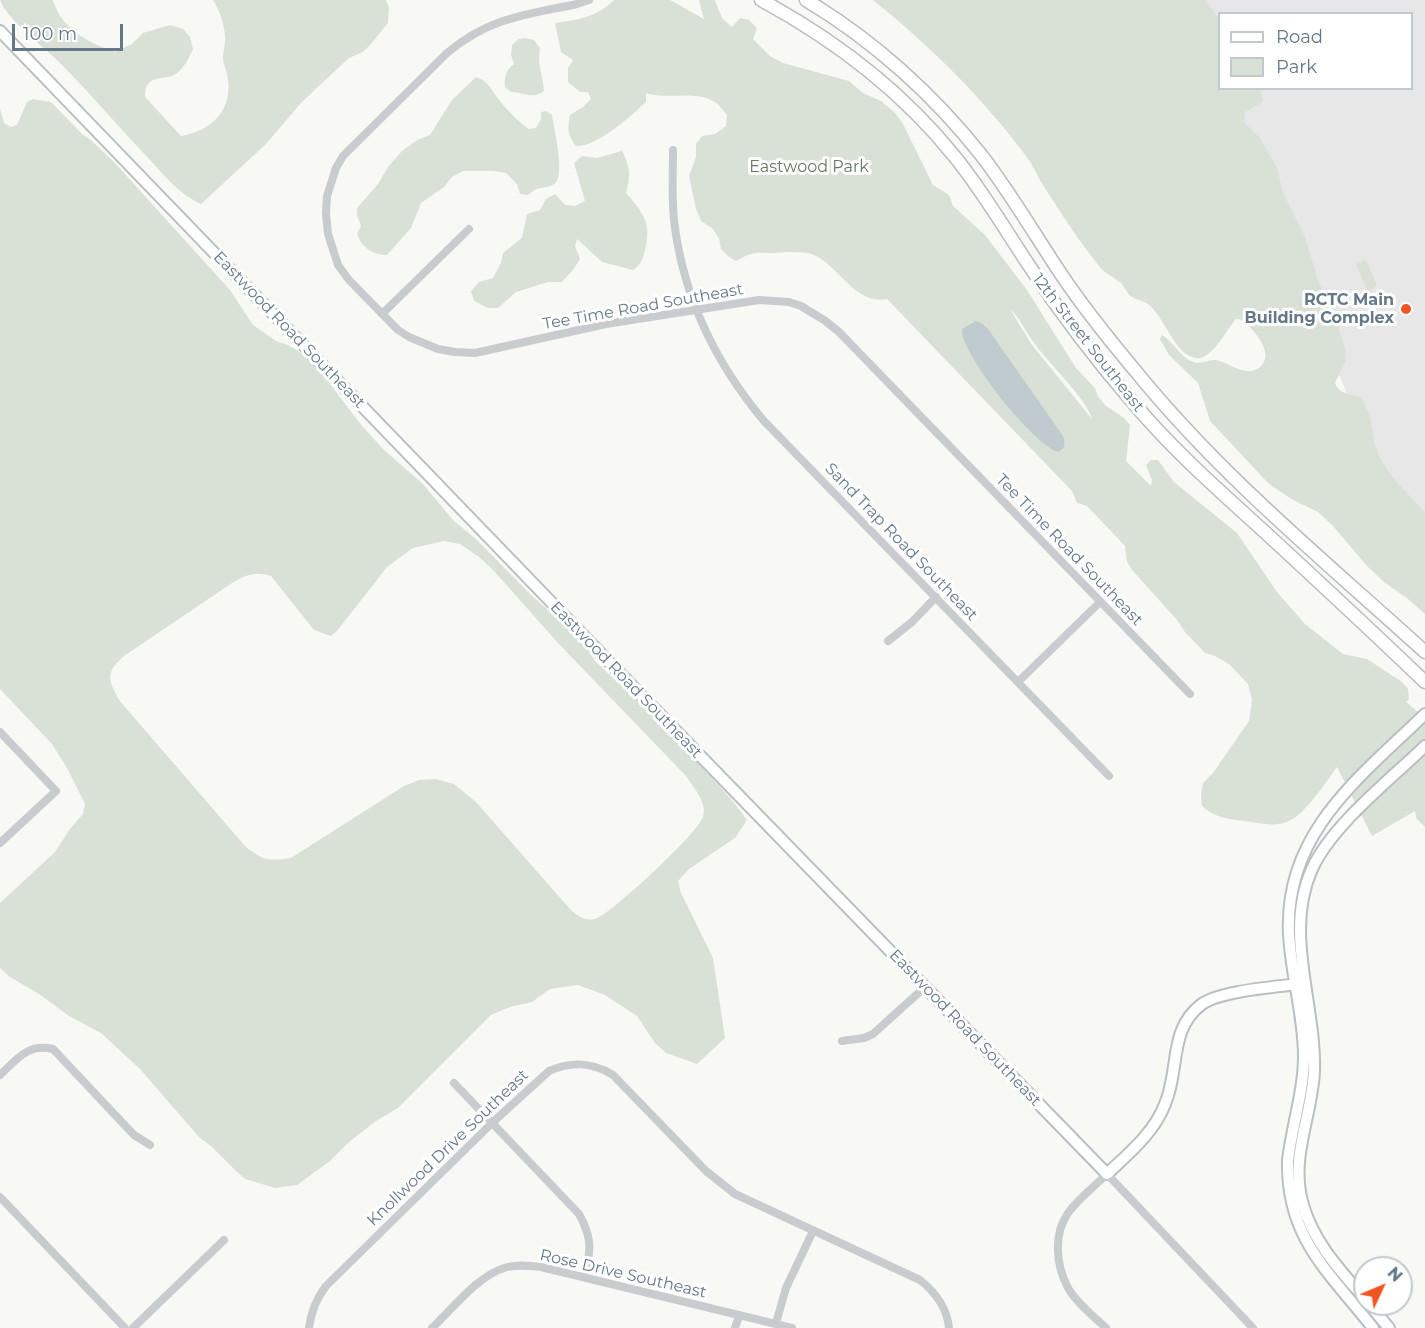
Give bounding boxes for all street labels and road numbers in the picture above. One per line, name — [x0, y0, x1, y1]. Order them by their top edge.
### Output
street label: Eastwood Road Southeast — [209, 248, 369, 412]
street label: 12th Street Southeast — [1028, 270, 1148, 416]
street label: Tee Time Road Southeast — [541, 280, 745, 334]
street label: Sand Trap Road Southeast — [821, 459, 981, 625]
street label: Tee Time Road Southeast — [991, 470, 1147, 630]
street label: Eastwood Road Southeast — [546, 598, 706, 762]
street label: Eastwood Road Southeast — [885, 946, 1045, 1110]
street label: Knollwood Drive Southeast — [363, 1066, 533, 1230]
street label: Rose Drive Southeast — [538, 1245, 708, 1303]

